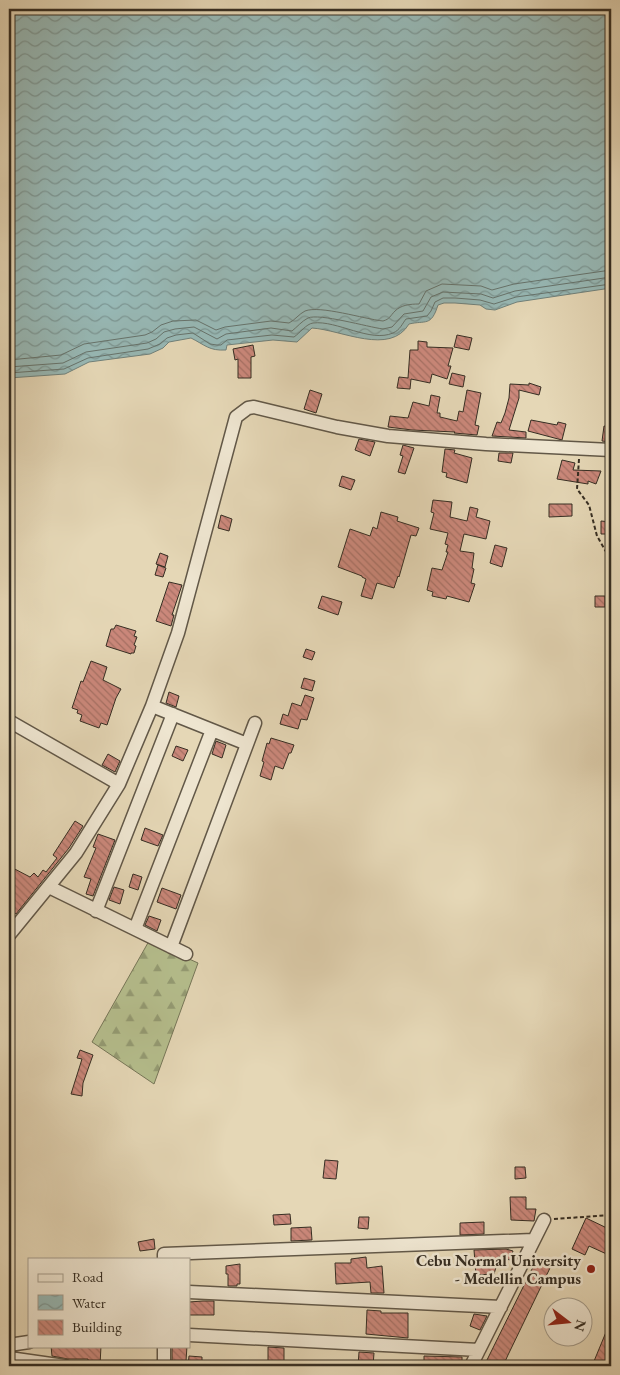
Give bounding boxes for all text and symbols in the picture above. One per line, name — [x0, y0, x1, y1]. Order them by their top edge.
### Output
place label: Cebu Normal University - Medellin Campus — [416, 1250, 581, 1289]
legend — [28, 1258, 190, 1348]
marker: Cebu Normal University - Medellin Campus — [585, 1263, 597, 1275]
text: Road — [72, 1267, 104, 1286]
text: Water — [72, 1293, 106, 1312]
north arrow — [542, 1298, 592, 1348]
text: Building — [72, 1317, 122, 1336]
text: N — [570, 1318, 591, 1334]

